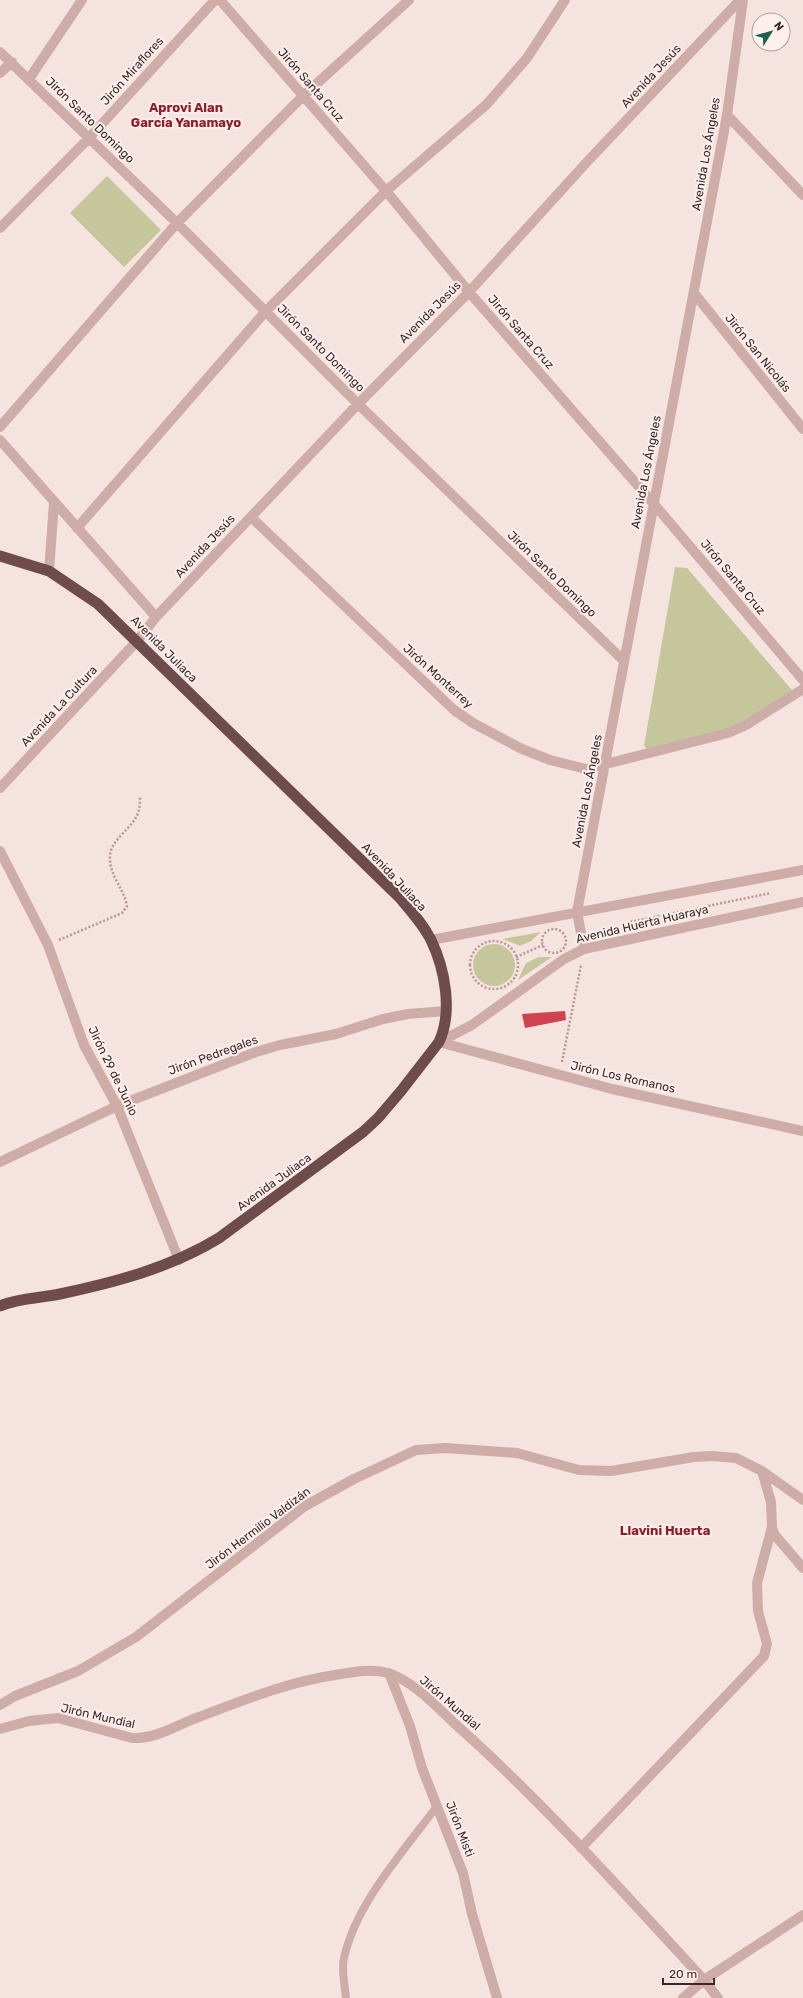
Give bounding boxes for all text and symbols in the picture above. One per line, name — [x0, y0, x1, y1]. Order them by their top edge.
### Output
north arrow — [751, 12, 791, 52]
text: N — [771, 19, 786, 33]
street label: Jirón Miraflores — [98, 34, 166, 108]
street label: Avenida Jesús — [618, 41, 684, 111]
street label: Jirón Santa Cruz — [275, 45, 347, 125]
street label: Jirón Santo Domingo — [43, 74, 137, 166]
street label: Avenida Los Ángeles — [689, 96, 723, 212]
district label: Aprovi Alan García Yanamayo — [131, 100, 241, 130]
street label: Avenida Jesús — [396, 278, 464, 346]
street label: Jirón Santa Cruz — [485, 292, 557, 372]
street label: Jirón Santo Domingo — [274, 301, 368, 395]
street label: Jirón San Nicolás — [722, 311, 794, 395]
street label: Avenida Los Ángeles — [628, 414, 664, 530]
street label: Avenida Jesús — [172, 511, 238, 581]
street label: Jirón Santo Domingo — [505, 528, 599, 620]
street label: Jirón Santa Cruz — [698, 537, 768, 617]
street label: Avenida Juliaca — [128, 613, 200, 685]
street label: Jirón Monterrey — [400, 641, 476, 711]
street label: Avenida La Cultura — [18, 663, 100, 749]
street label: Avenida Los Ángeles — [569, 733, 605, 849]
street label: Avenida Juliaca — [359, 840, 429, 914]
street label: Avenida Huerta Huaraya — [574, 902, 710, 946]
street label: Jirón 29 de Junio — [85, 1024, 141, 1118]
street label: Jirón Pedregales — [166, 1032, 260, 1078]
street label: Jirón Los Romanos — [569, 1058, 677, 1096]
street label: Avenida Juliaca — [234, 1150, 314, 1214]
street label: Jirón Hermilio Valdizán — [203, 1484, 313, 1572]
district label: Llavini Huerta — [620, 1523, 710, 1538]
street label: Jirón Mundial — [417, 1673, 483, 1733]
street label: Jirón Mundial — [60, 1701, 137, 1731]
street label: Jirón Misti — [443, 1799, 477, 1859]
scale bar — [663, 1960, 714, 1986]
text: 20 m — [669, 1967, 697, 1981]

